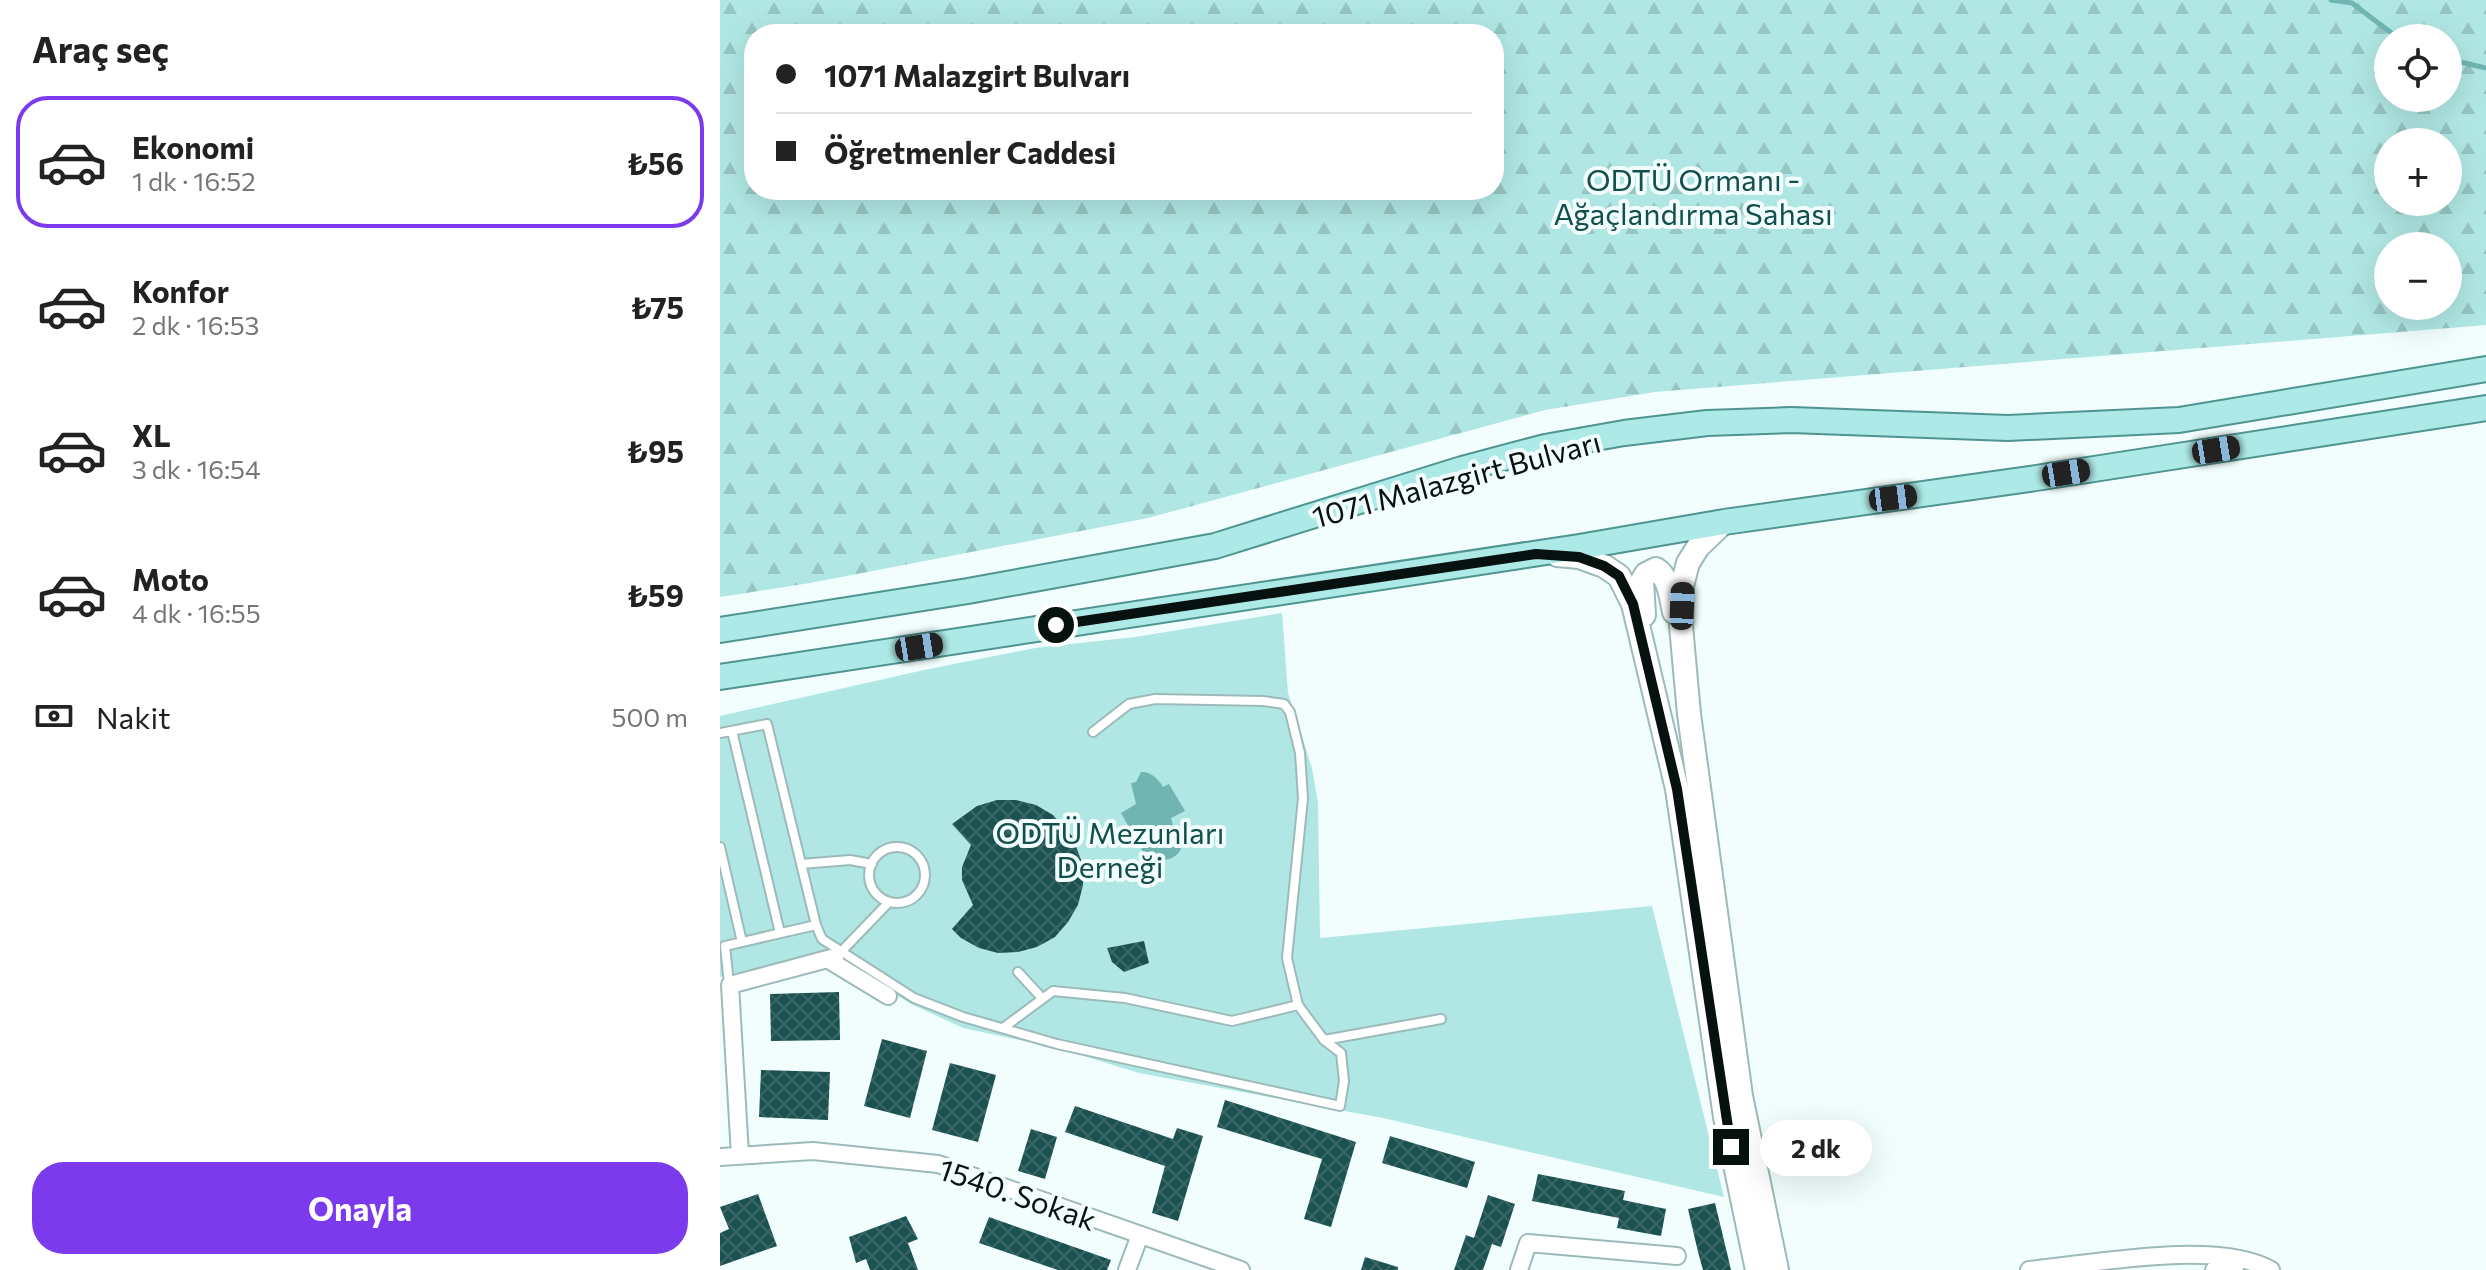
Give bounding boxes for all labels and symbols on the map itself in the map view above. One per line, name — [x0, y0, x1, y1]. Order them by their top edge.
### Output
park label: ODTÜ Ormanı - Ağaçlandırma Sahası — [1553, 160, 1833, 231]
street label: 1071 Malazgirt Bulvarı — [1308, 422, 1604, 534]
car — [2190, 434, 2242, 466]
car — [2040, 457, 2092, 489]
car — [1868, 483, 1918, 513]
car — [1669, 582, 1695, 630]
route start — [1038, 607, 1074, 643]
car — [893, 631, 945, 663]
park label: ODTÜ Mezunları Derneği — [996, 813, 1224, 884]
callout: 2 dk — [1759, 1119, 1871, 1175]
route end — [1713, 1129, 1749, 1165]
street label: 1540. Sokak — [935, 1149, 1101, 1237]

